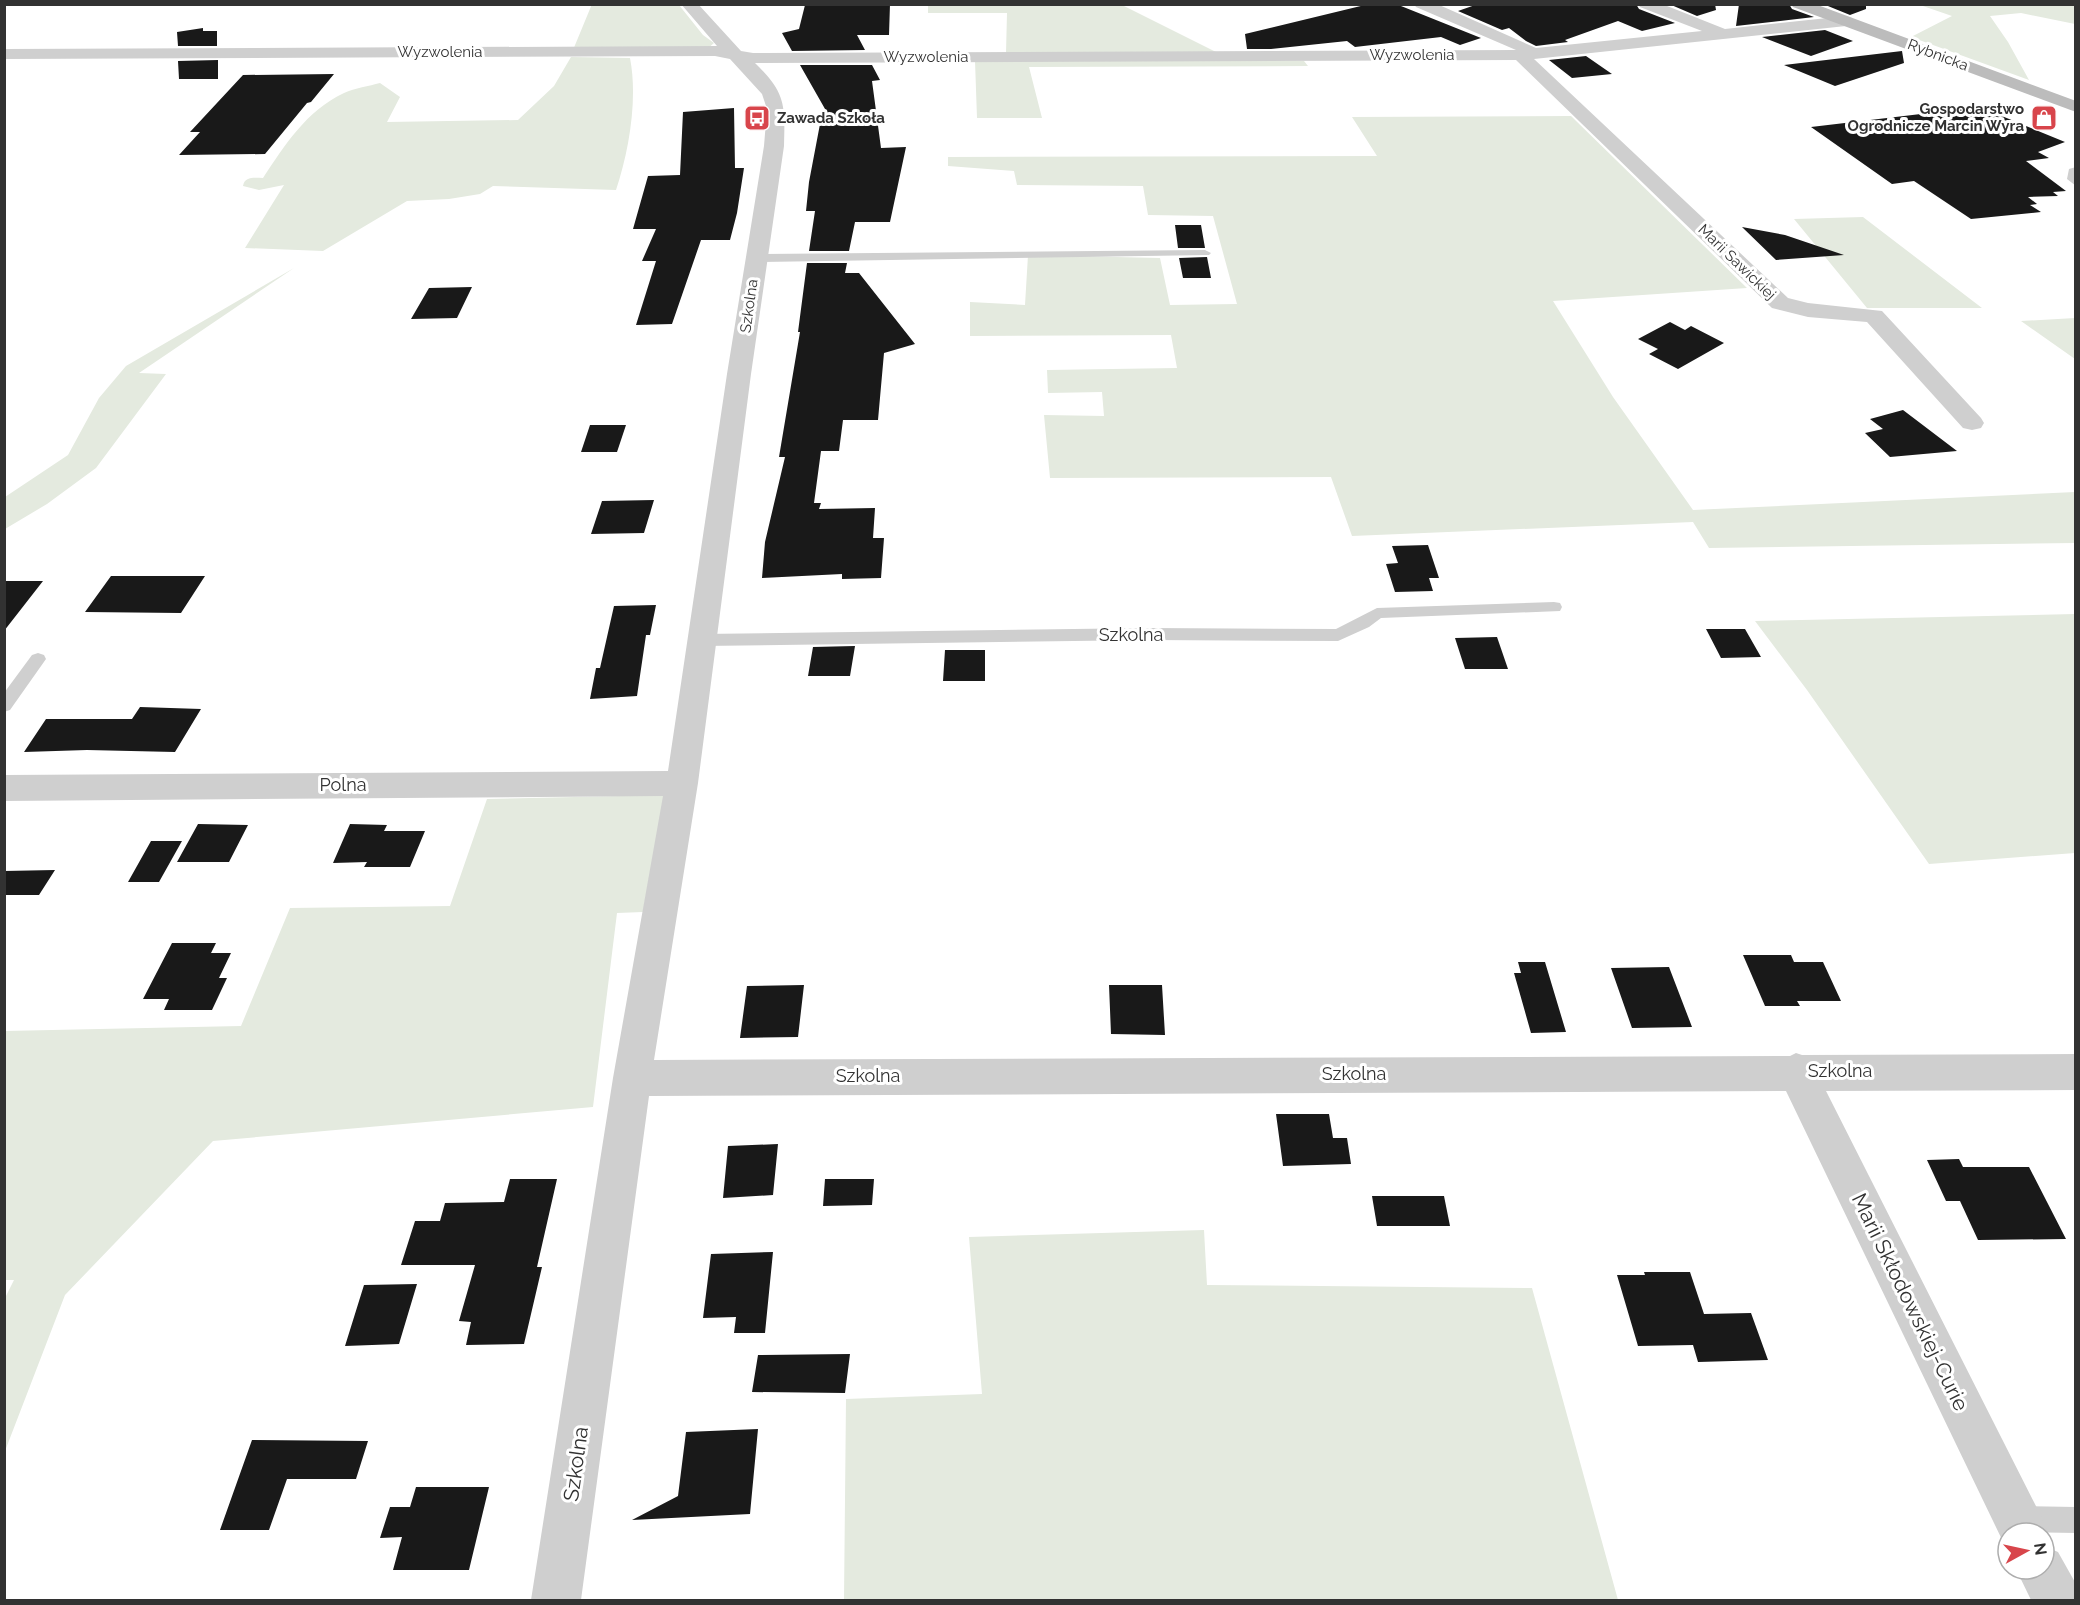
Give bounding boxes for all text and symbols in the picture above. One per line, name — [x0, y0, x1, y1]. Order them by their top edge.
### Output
street label: Rybnicka — [1905, 35, 1971, 75]
street label: Wyzwolenia — [398, 43, 482, 61]
street label: Wyzwolenia — [1370, 46, 1454, 64]
street label: Wyzwolenia — [884, 48, 968, 66]
place label: Gospodarstwo Ogrodnicze Marcin Wyra — [1848, 100, 2024, 135]
bus stop icon: Zawada Szkoła — [742, 103, 772, 133]
shop icon: Gospodarstwo Ogrodnicze Marcin Wyra — [2029, 103, 2059, 133]
place label: Zawada Szkoła — [777, 109, 885, 127]
street label: Marii Sawickiej — [1694, 220, 1780, 304]
street label: Szkolna — [736, 278, 762, 334]
street label: Szkolna — [1099, 624, 1163, 645]
street label: Polna — [320, 774, 366, 795]
street label: Szkolna — [1808, 1060, 1872, 1081]
street label: Szkolna — [1322, 1063, 1386, 1084]
street label: Szkolna — [836, 1065, 900, 1086]
street label: Marii Skłodowskiej-Curie — [1847, 1189, 1974, 1415]
street label: Szkolna — [558, 1425, 593, 1503]
north arrow — [1996, 1521, 2056, 1581]
text: N — [2030, 1542, 2051, 1556]

